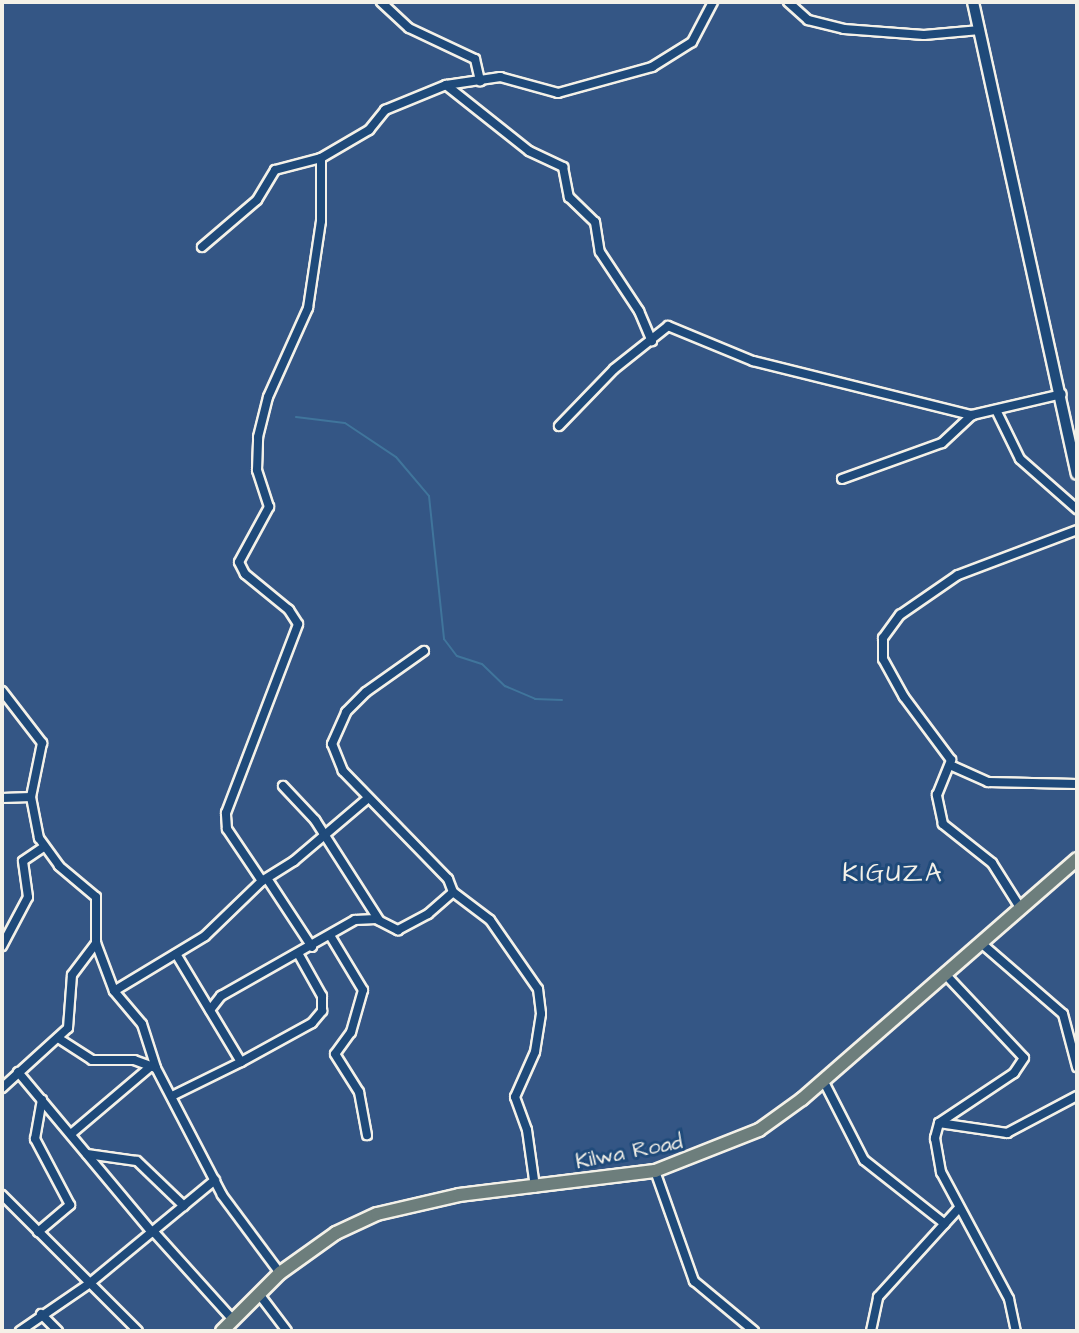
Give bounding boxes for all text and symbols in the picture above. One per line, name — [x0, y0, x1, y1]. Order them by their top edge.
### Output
district label: KIGUZA — [842, 858, 944, 890]
street label: Kilwa Road — [573, 1129, 685, 1175]

